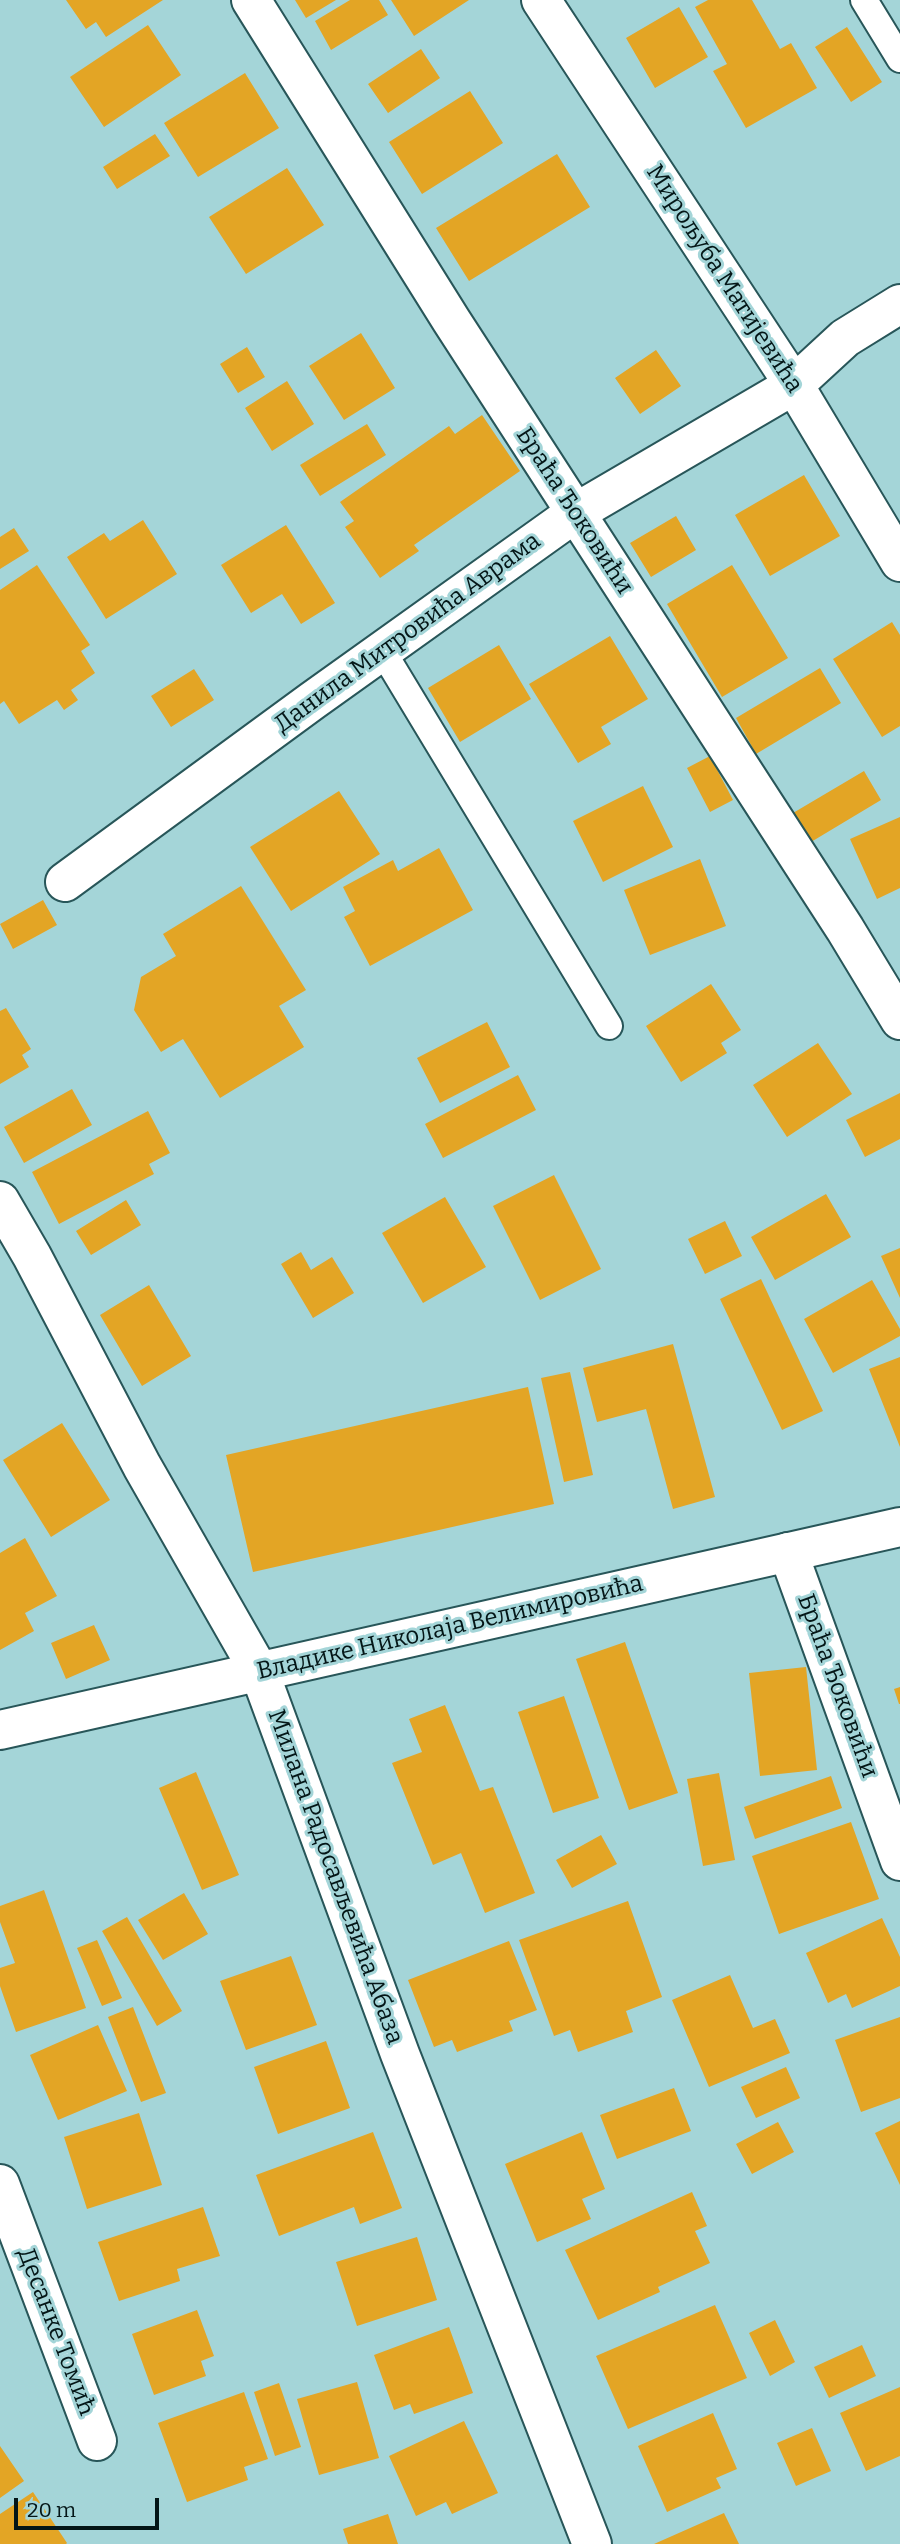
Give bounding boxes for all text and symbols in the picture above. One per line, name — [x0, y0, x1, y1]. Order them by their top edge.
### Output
street label: Мирољуба Матијевића — [639, 160, 809, 398]
street label: Браћа Ђоковићи — [509, 422, 639, 600]
street label: Данила Митровића Аврама — [270, 527, 546, 739]
street label: Владике Николаја Велимировића — [254, 1570, 646, 1686]
street label: Браћа Ђоковићи — [790, 1590, 884, 1782]
street label: Милана Радосављевића Абаза — [261, 1706, 409, 2048]
street label: Десанке Томић — [11, 2244, 101, 2420]
scale bar — [18, 2484, 163, 2528]
text: 20 m — [27, 2497, 76, 2523]

